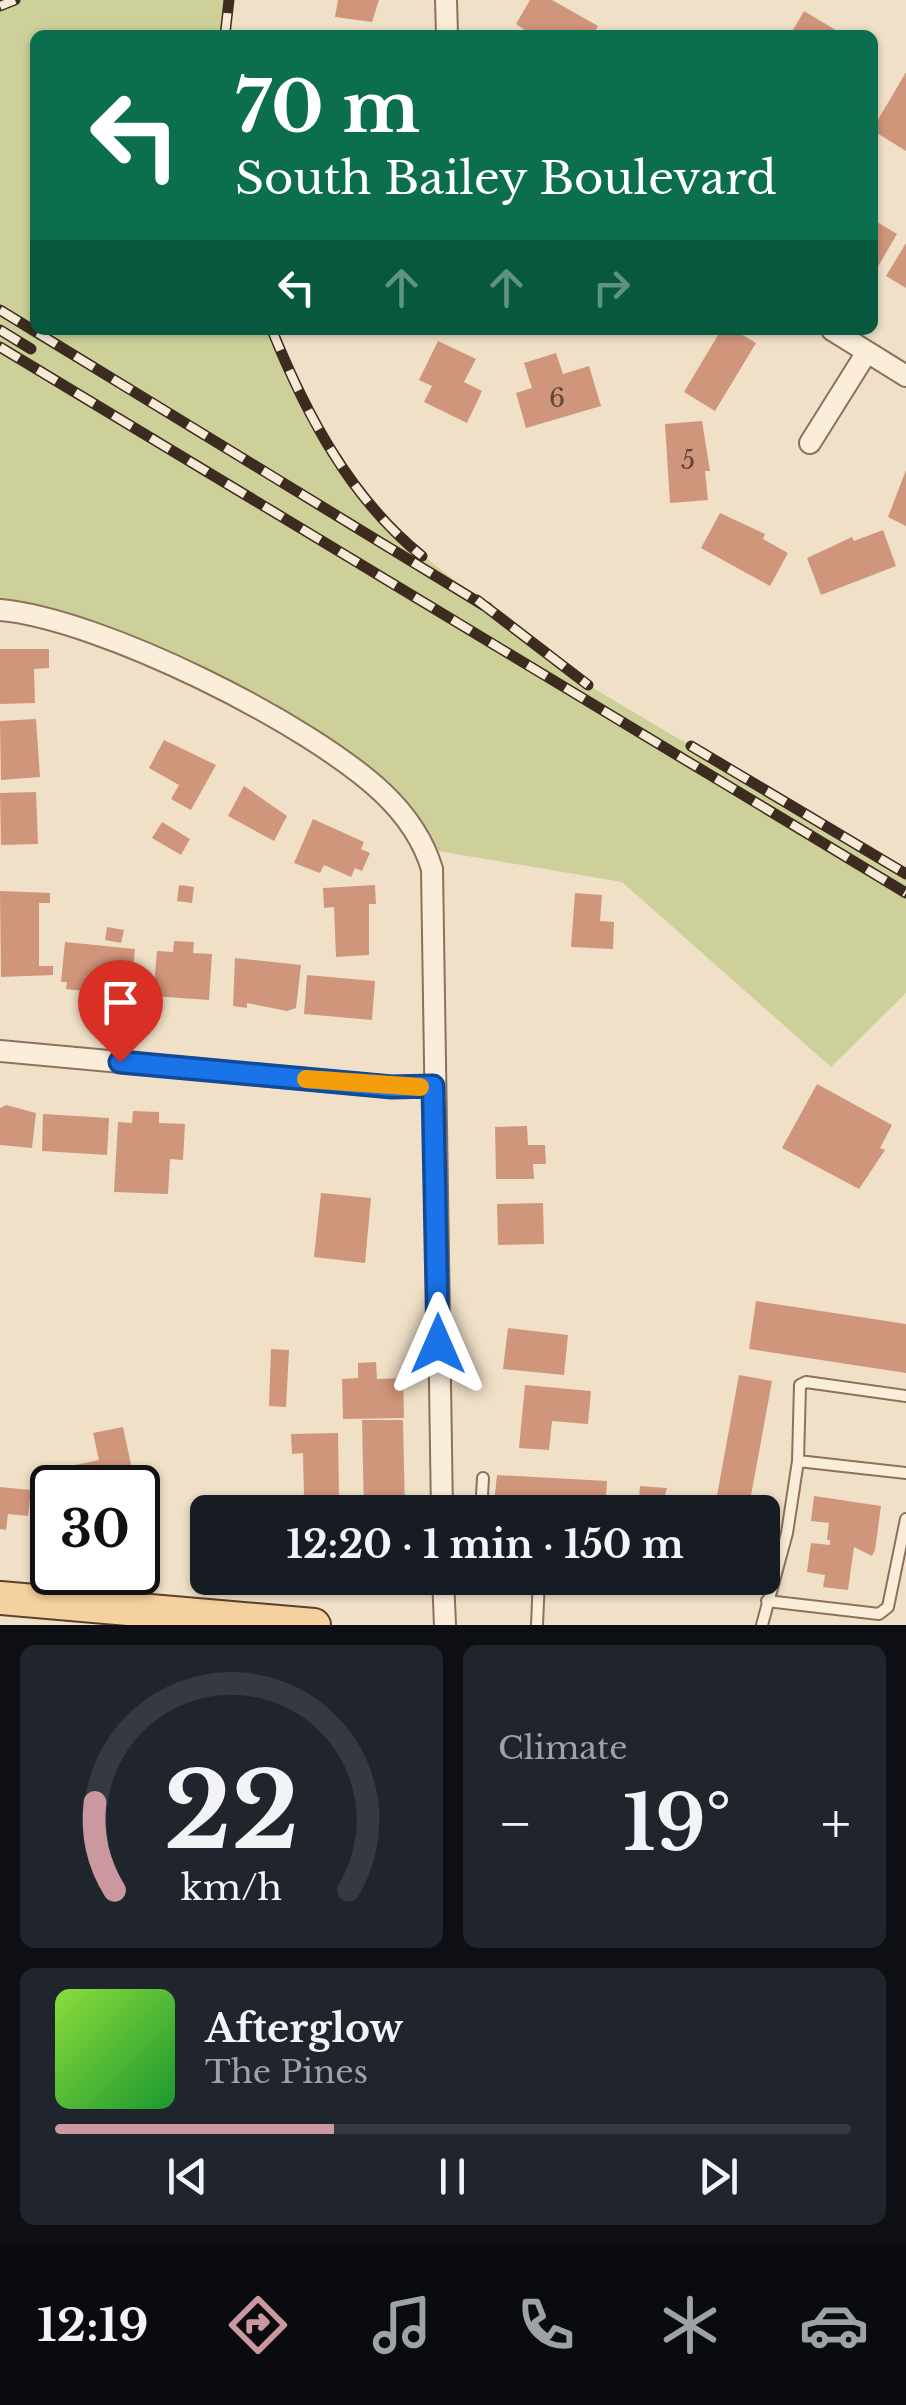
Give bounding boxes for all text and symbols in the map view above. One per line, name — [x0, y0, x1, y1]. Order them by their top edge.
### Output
text: 70 m — [235, 64, 420, 151]
icon: left — [70, 70, 200, 200]
text: South Bailey Boulevard — [235, 150, 777, 206]
icon: left — [269, 260, 324, 315]
icon: ahead — [374, 260, 429, 315]
icon: ahead — [479, 260, 534, 315]
icon: right — [584, 260, 639, 315]
house number: 6 — [549, 383, 565, 414]
house number: 5 — [681, 445, 695, 476]
pin — [78, 960, 163, 1063]
icon: arrive — [93, 975, 148, 1030]
position arrow — [386, 1292, 490, 1396]
speed limit sign: 30 — [30, 1465, 160, 1595]
text: 12:20 · 1 min · 150 m — [286, 1521, 684, 1568]
text: Climate — [498, 1728, 627, 1768]
text: 22 — [164, 1747, 299, 1876]
text: 19° — [623, 1777, 731, 1870]
text: − — [498, 1790, 533, 1858]
text: + — [821, 1790, 851, 1858]
text: km/h — [181, 1865, 282, 1910]
text: Afterglow — [205, 2005, 403, 2052]
text: The Pines — [205, 2052, 368, 2092]
icon: previous — [160, 2149, 215, 2204]
icon: pause — [425, 2149, 480, 2204]
icon: next — [691, 2149, 746, 2204]
icon: directions — [223, 2290, 293, 2360]
icon: music — [367, 2290, 437, 2360]
icon: phone — [511, 2290, 581, 2360]
icon: climate — [655, 2290, 725, 2360]
icon: car — [799, 2290, 869, 2360]
text: 12:19 — [37, 2297, 149, 2353]

